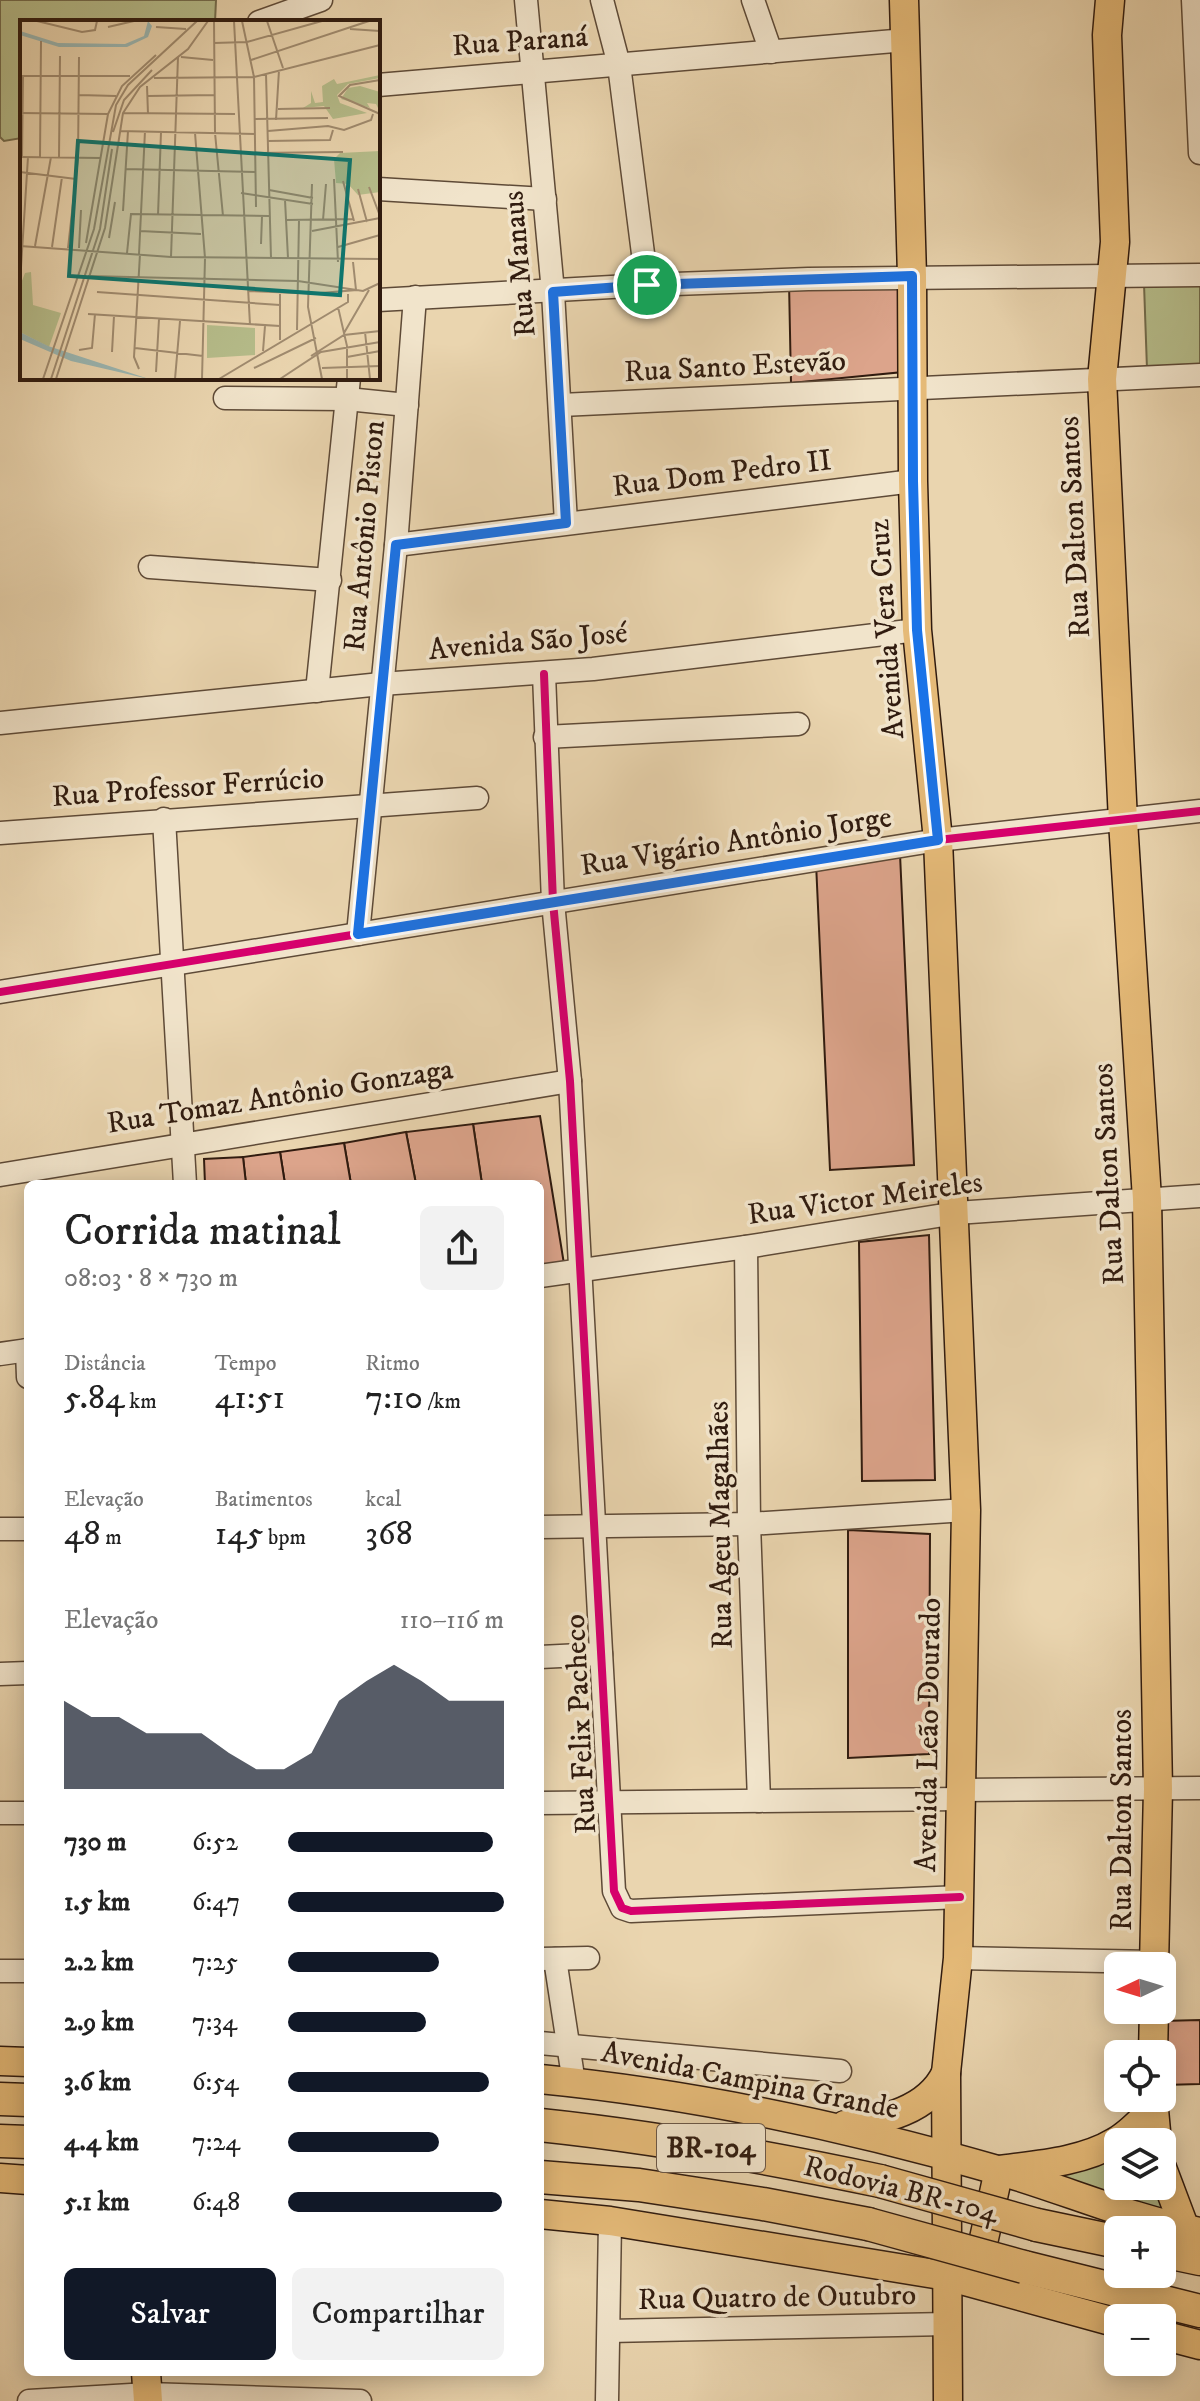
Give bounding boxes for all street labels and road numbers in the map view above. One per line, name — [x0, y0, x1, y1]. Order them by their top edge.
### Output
street label: Rua Paraná — [451, 19, 589, 65]
street label: Rua Manaus — [495, 189, 545, 339]
street label: Rua Santo Estevão — [623, 343, 847, 391]
street label: Rua Dalton Santos — [1051, 415, 1099, 639]
street label: Rua Antônio Piston — [336, 419, 394, 653]
street label: Rua Dom Pedro II — [610, 442, 834, 506]
street label: Avenida Vera Cruz — [861, 518, 913, 740]
street label: Avenida São José — [427, 615, 630, 669]
street label: Rua Professor Ferrúcio — [51, 760, 325, 816]
street label: Rua Vigário Antônio Jorge — [578, 799, 894, 885]
street label: Rua Tomaz Antônio Gonzaga — [104, 1051, 456, 1143]
street label: Rua Dalton Santos — [1085, 1062, 1133, 1286]
street label: Rua Victor Meireles — [745, 1164, 985, 1234]
street label: Rua Ageu Magalhães — [700, 1401, 742, 1649]
street label: Avenida Leão Dourado — [908, 1598, 950, 1872]
street label: Rua Felix Pacheco — [557, 1613, 605, 1835]
street label: Rua Dalton Santos — [1104, 1709, 1141, 1931]
street label: Avenida Campina Grande — [598, 2034, 902, 2128]
road number: BR-104 — [657, 2124, 765, 2172]
street label: Rodovia BR-104 — [800, 2148, 1003, 2232]
street label: Rua Quatro de Outubro — [638, 2277, 916, 2319]

